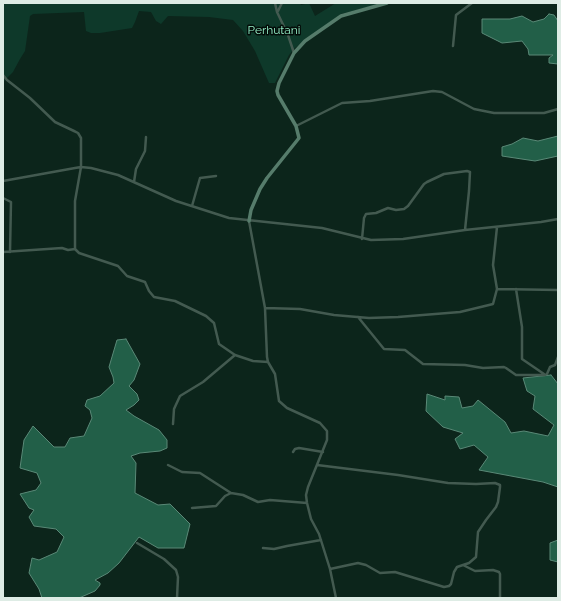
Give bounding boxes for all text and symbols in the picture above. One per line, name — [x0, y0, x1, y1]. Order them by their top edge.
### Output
park label: Perhutani — [248, 23, 300, 37]

